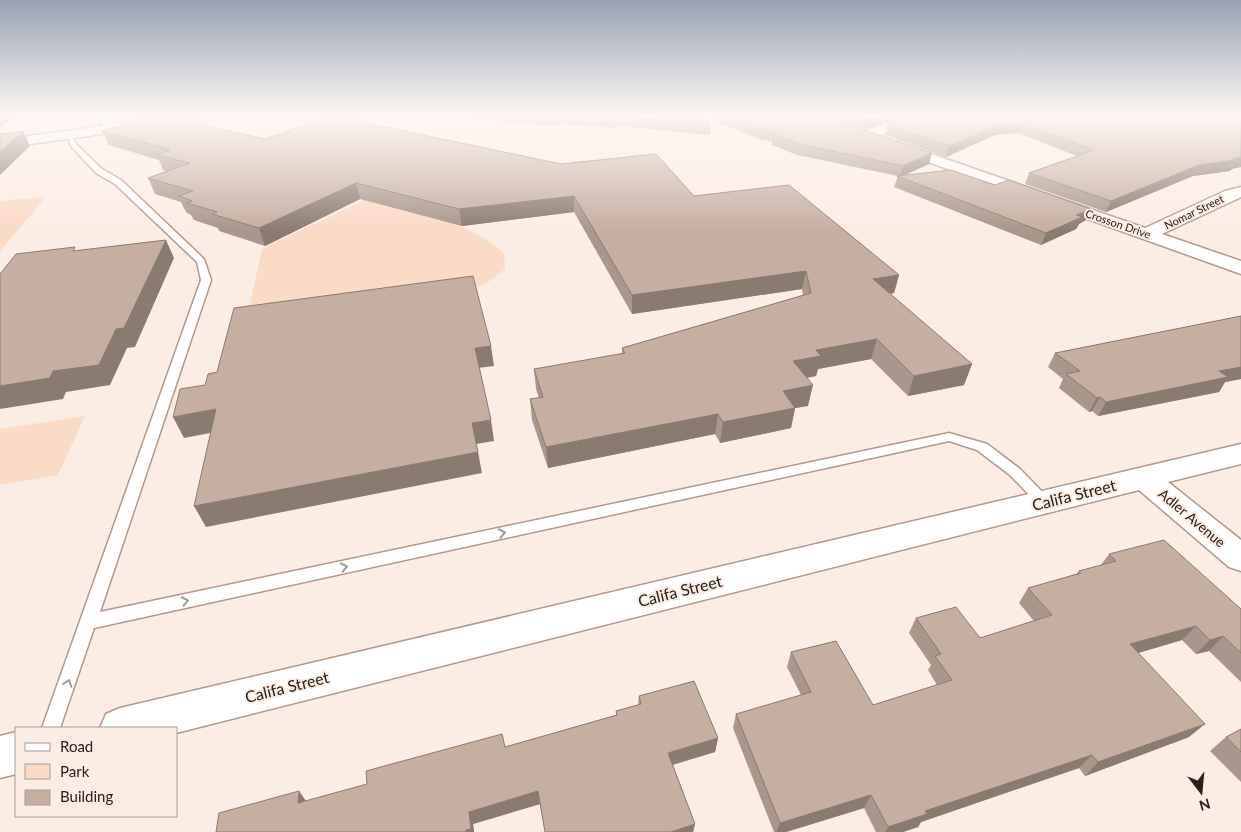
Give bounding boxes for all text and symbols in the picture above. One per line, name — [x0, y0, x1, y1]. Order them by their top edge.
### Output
street label: Nomar Street — [1162, 192, 1226, 232]
street label: Crosson Drive — [1084, 206, 1153, 241]
street label: Califa Street — [1030, 475, 1118, 514]
street label: Adler Avenue — [1155, 485, 1229, 551]
one-way arrow — [498, 528, 507, 539]
one-way arrow — [339, 562, 348, 573]
street label: Califa Street — [636, 571, 724, 610]
one-way arrow — [180, 596, 189, 607]
street label: Califa Street — [243, 667, 331, 706]
one-way arrow — [63, 679, 73, 687]
legend — [15, 727, 178, 817]
text: Road — [60, 737, 93, 755]
text: Park — [60, 762, 90, 780]
north arrow — [1176, 767, 1226, 817]
text: Building — [60, 787, 113, 805]
text: N — [1197, 795, 1212, 815]

